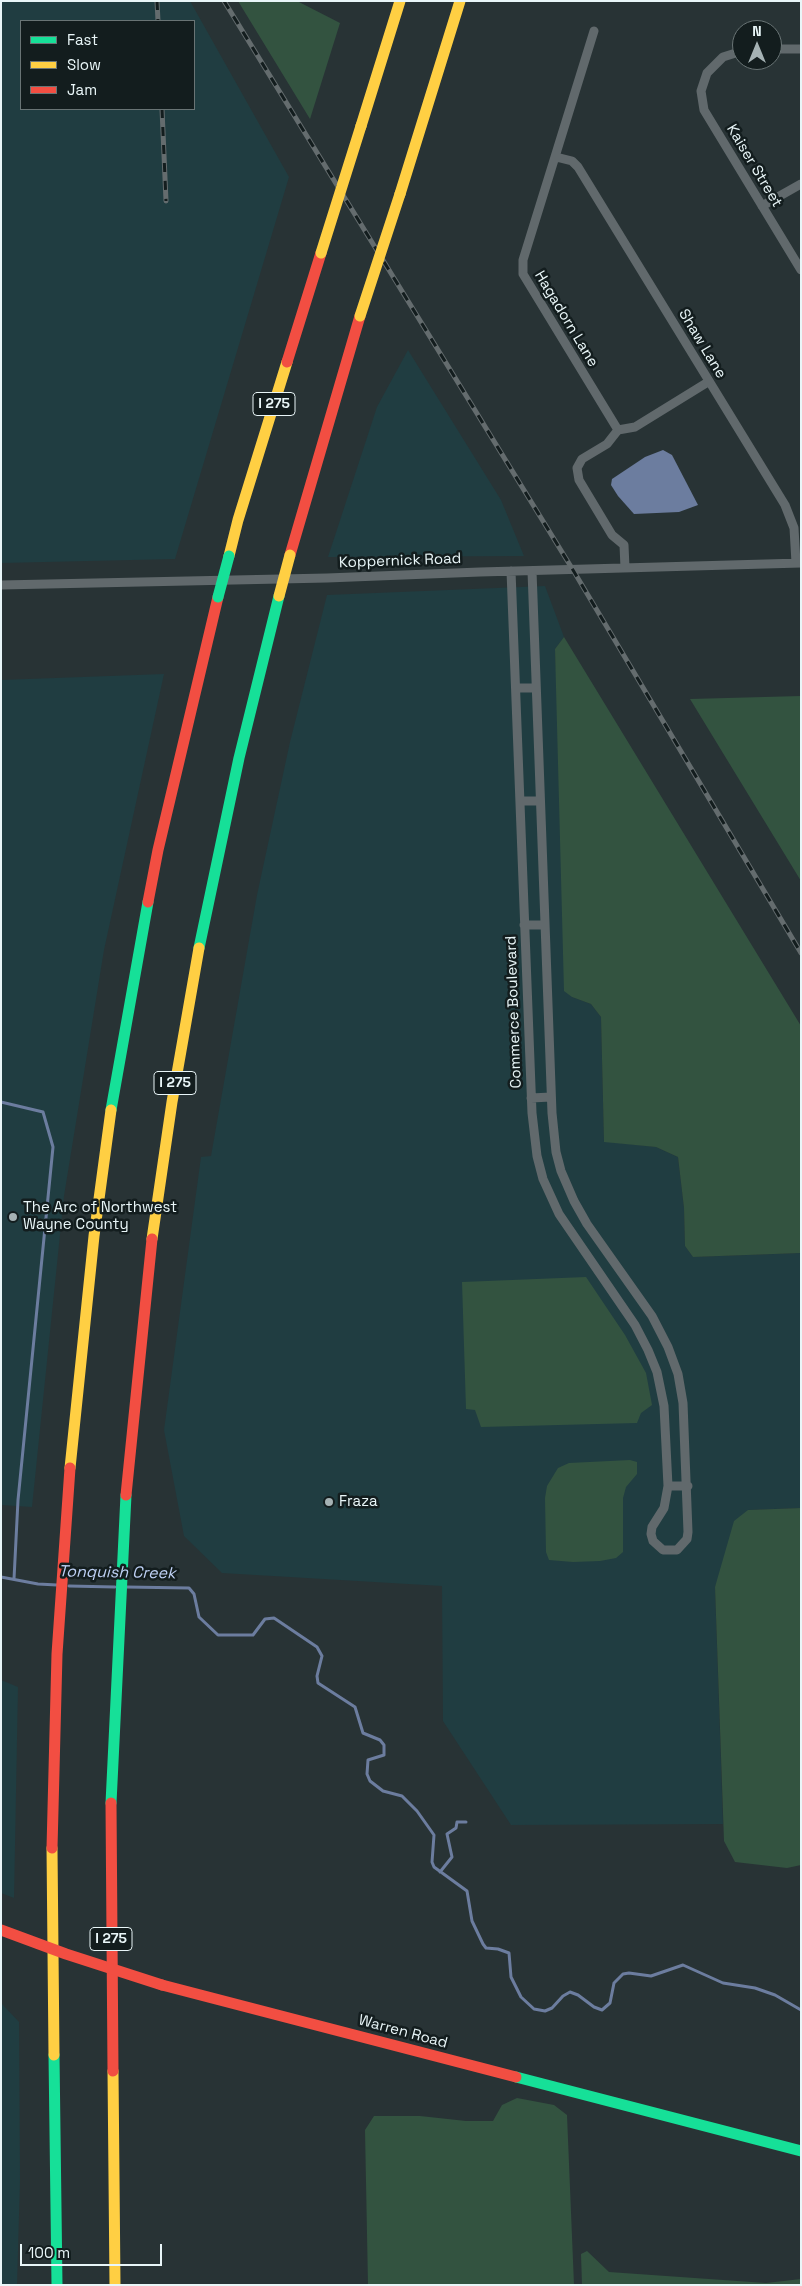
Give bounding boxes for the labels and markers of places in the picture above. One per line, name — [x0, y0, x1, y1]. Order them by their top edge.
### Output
place label: The Arc of Northwest Wayne County — [23, 1199, 177, 1234]
marker: The Arc of Northwest Wayne County — [7, 1211, 19, 1223]
place label: Fraza — [339, 1493, 378, 1511]
marker: Fraza — [323, 1496, 335, 1508]

